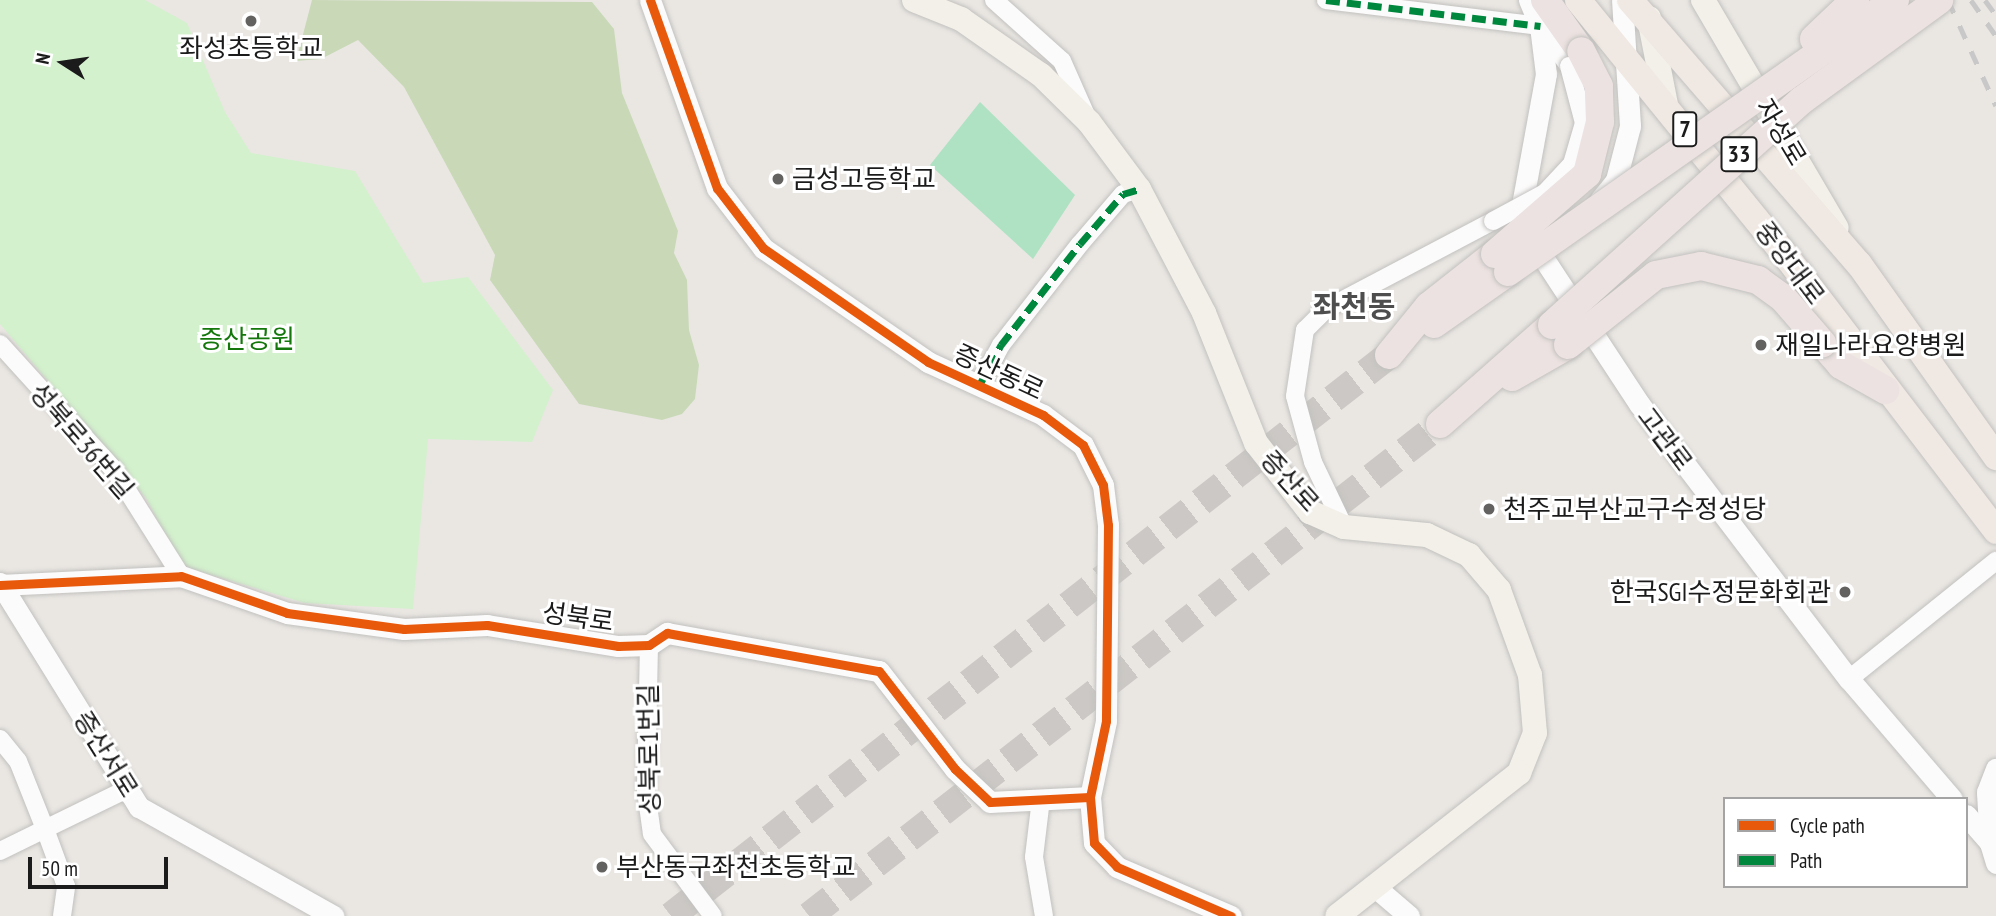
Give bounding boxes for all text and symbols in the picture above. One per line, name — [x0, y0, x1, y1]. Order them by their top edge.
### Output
marker: 좌성초등학교 — [243, 13, 259, 29]
north arrow — [28, 28, 98, 98]
place label: 좌성초등학교 — [179, 32, 323, 64]
text: N — [30, 51, 55, 66]
street label: 자성로 — [1749, 93, 1813, 171]
road number: 7 — [1671, 108, 1699, 149]
road number: 33 — [1720, 134, 1758, 174]
place label: 금성고등학교 — [792, 163, 936, 195]
marker: 금성고등학교 — [770, 171, 786, 187]
street label: 중앙대로 — [1749, 215, 1831, 311]
district label: 좌천동 — [1313, 288, 1395, 324]
park label: 증산공원 — [199, 323, 295, 355]
place label: 재일나라요양병원 — [1775, 329, 1966, 361]
marker: 재일나라요양병원 — [1753, 337, 1769, 353]
street label: 증산동로 — [949, 338, 1049, 406]
street label: 성북로36번길 — [23, 377, 141, 505]
street label: 고관로 — [1631, 401, 1699, 477]
street label: 증산로 — [1254, 444, 1326, 518]
place label: 천주교부산교구수정성당 — [1503, 493, 1766, 525]
marker: 천주교부산교구수정성당 — [1481, 501, 1497, 517]
place label: 한국SGI수정문화회관 — [1610, 576, 1831, 608]
marker: 한국SGI수정문화회관 — [1837, 584, 1853, 600]
street label: 성북로 — [540, 597, 616, 637]
street label: 성북로1번길 — [632, 683, 666, 815]
street label: 증산서로 — [67, 705, 145, 803]
legend — [1723, 797, 1968, 888]
text: Cycle path — [1790, 812, 1865, 839]
scale bar — [32, 842, 172, 886]
text: Path — [1790, 847, 1822, 874]
place label: 부산동구좌천초등학교 — [616, 851, 855, 883]
text: 50 m — [41, 855, 78, 882]
marker: 부산동구좌천초등학교 — [594, 859, 610, 875]

